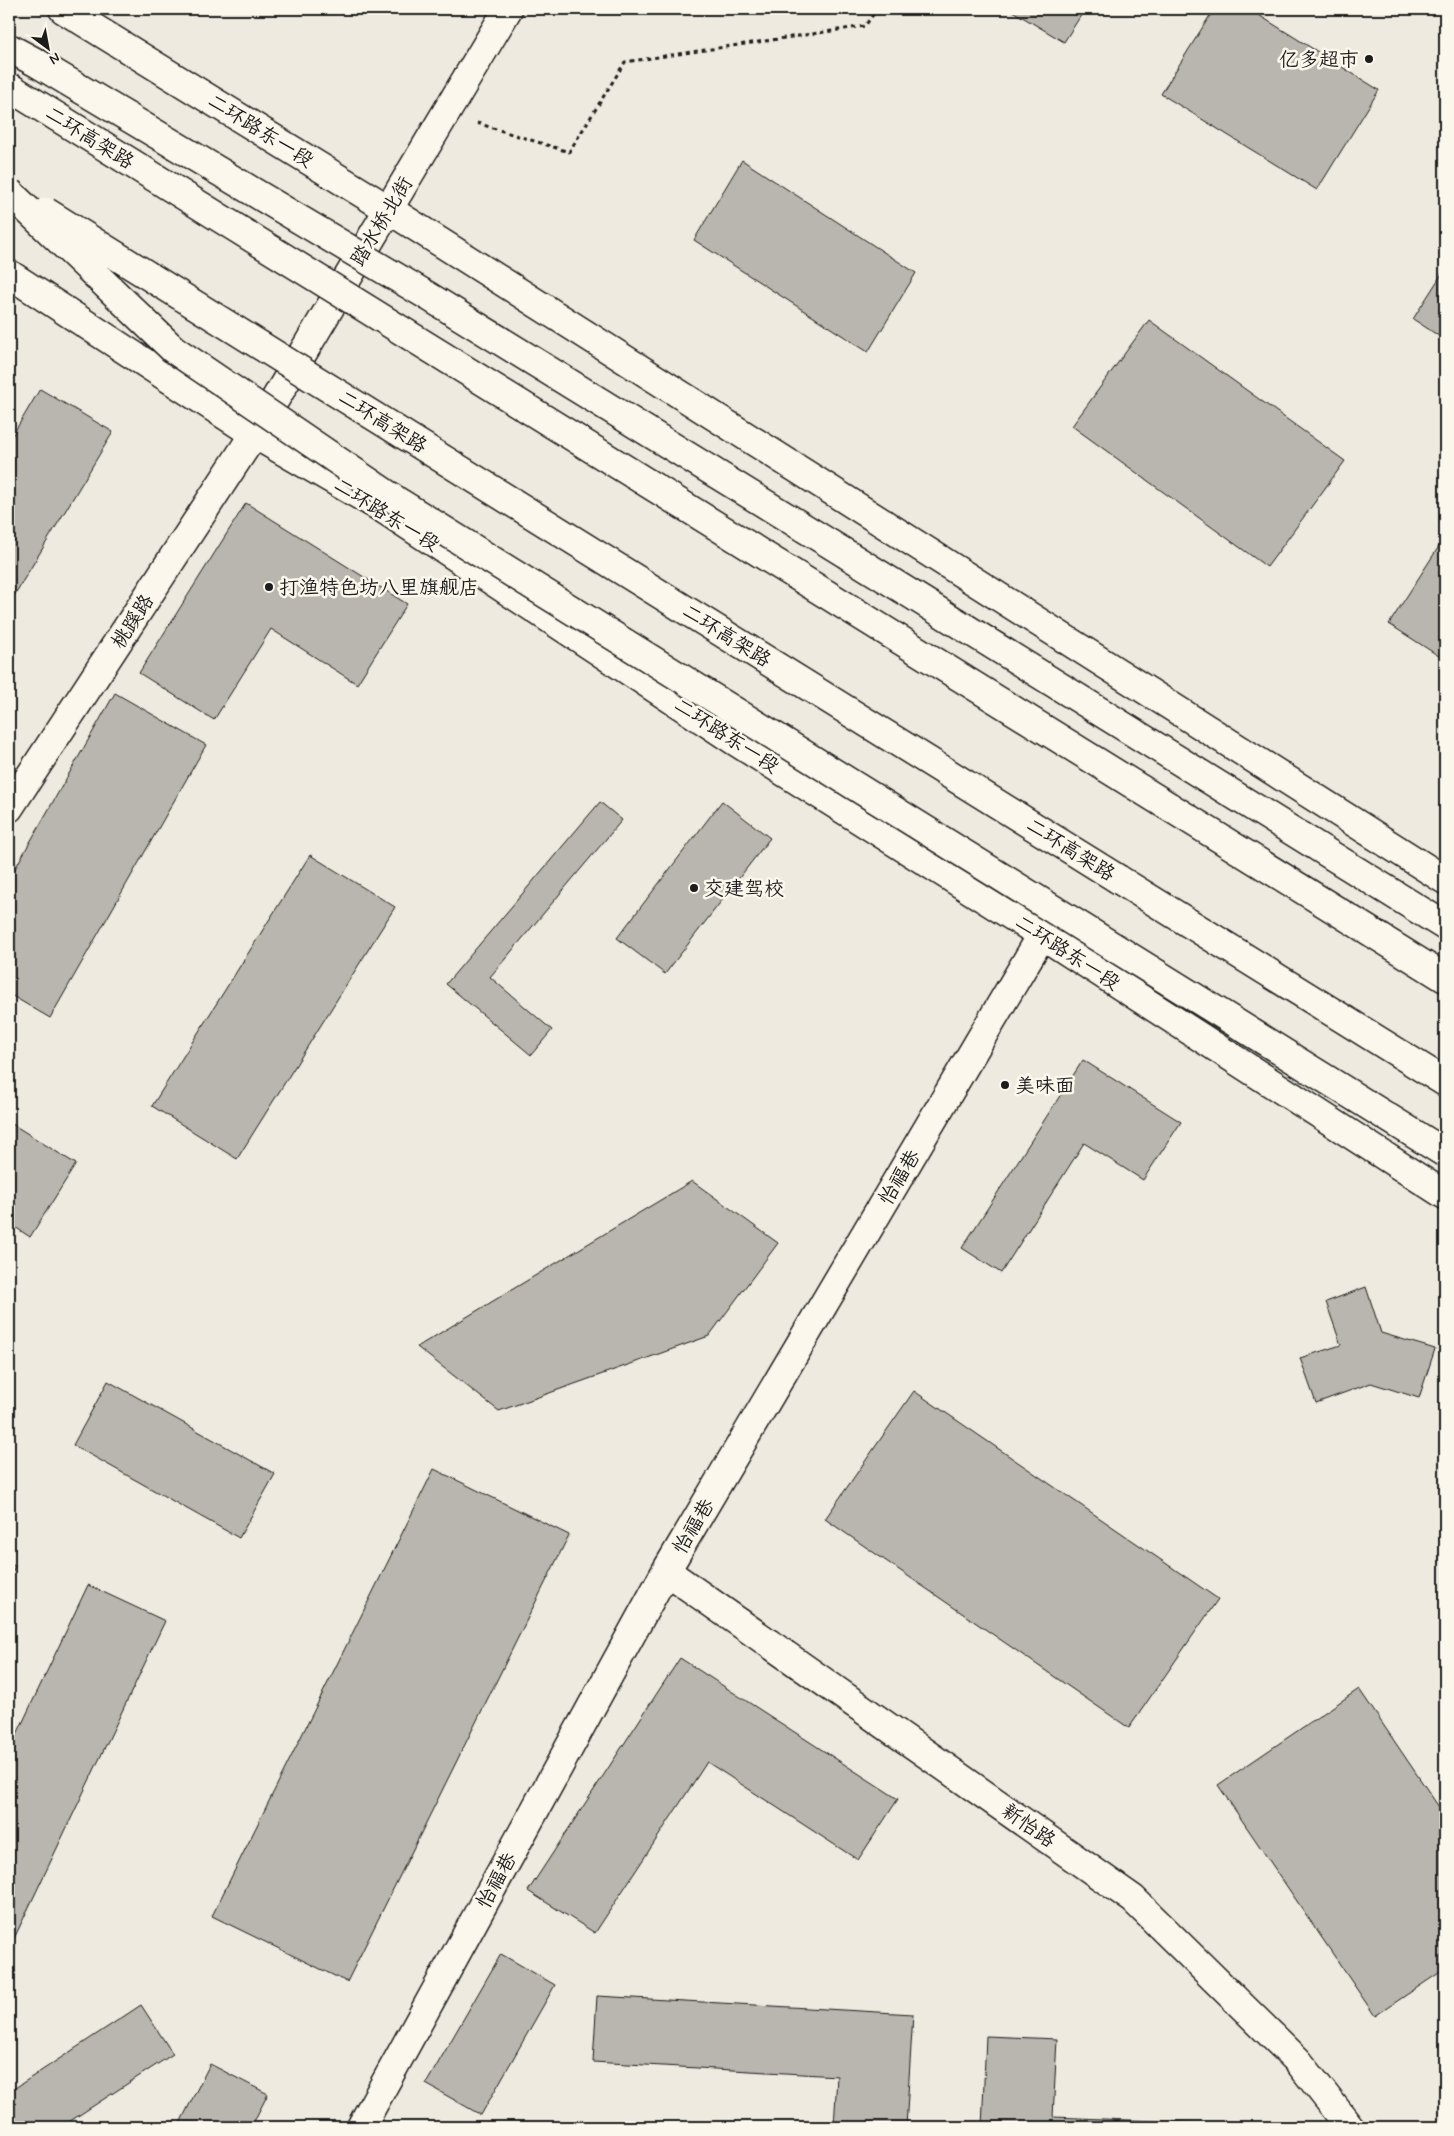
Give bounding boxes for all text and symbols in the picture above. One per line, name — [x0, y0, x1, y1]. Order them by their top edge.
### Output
north arrow — [22, 22, 72, 72]
place label: 亿多超市 — [1279, 47, 1359, 74]
text: N — [46, 48, 63, 68]
marker: 亿多超市 — [1363, 53, 1375, 65]
street label: 二环路东一段 — [202, 88, 318, 175]
street label: 二环高架路 — [40, 100, 140, 177]
street label: 踏水桥北街 — [345, 172, 420, 272]
street label: 二环高架路 — [333, 384, 433, 461]
street label: 二环路东一段 — [328, 472, 444, 559]
place label: 打渔特色坊八里旗舰店 — [279, 575, 479, 602]
marker: 打渔特色坊八里旗舰店 — [263, 581, 275, 593]
street label: 桃蹊路 — [106, 588, 161, 654]
street label: 二环高架路 — [677, 598, 777, 675]
street label: 二环路东一段 — [669, 692, 784, 780]
street label: 二环高架路 — [1021, 812, 1121, 889]
place label: 交建驾校 — [704, 876, 784, 903]
marker: 交建驾校 — [688, 882, 700, 894]
street label: 二环路东一段 — [1010, 909, 1125, 997]
place label: 美味面 — [1015, 1073, 1075, 1100]
marker: 美味面 — [999, 1079, 1011, 1091]
street label: 怡福巷 — [873, 1144, 928, 1210]
street label: 怡福巷 — [667, 1493, 722, 1559]
street label: 新怡路 — [996, 1798, 1061, 1855]
street label: 怡福巷 — [471, 1847, 524, 1914]

